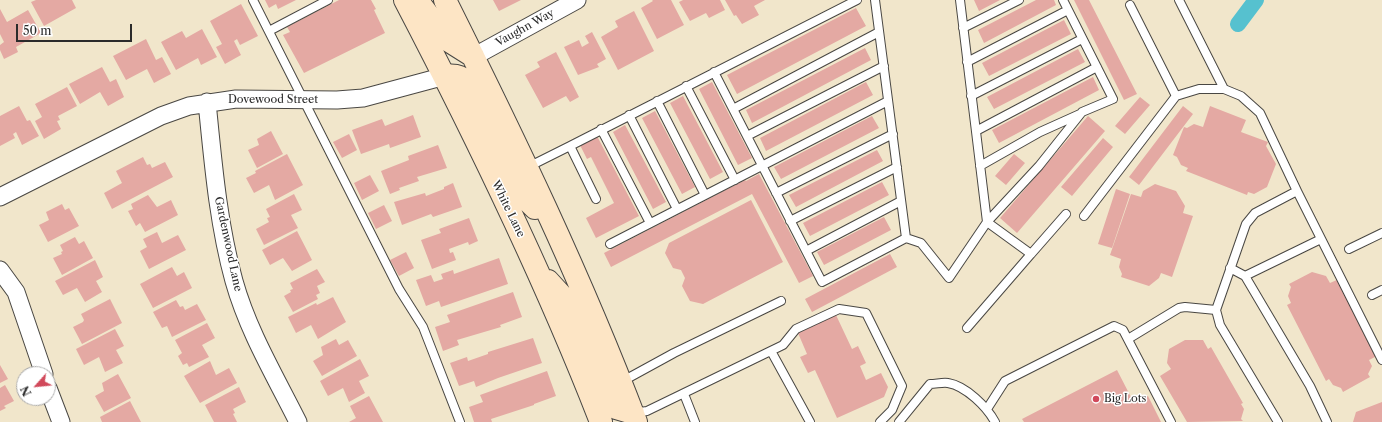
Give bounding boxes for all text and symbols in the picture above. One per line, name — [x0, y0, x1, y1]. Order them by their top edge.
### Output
street label: Vaughn Way — [493, 7, 557, 49]
scale bar — [18, 16, 134, 42]
text: 50 m — [23, 23, 52, 38]
street label: Dovewood Street — [228, 93, 318, 107]
street label: White Lane — [489, 178, 527, 240]
street label: Gardenwood Lane — [212, 195, 244, 293]
north arrow — [16, 366, 56, 406]
text: N — [18, 384, 35, 398]
place label: Big Lots — [1104, 392, 1146, 406]
marker: Big Lots — [1091, 394, 1101, 404]

